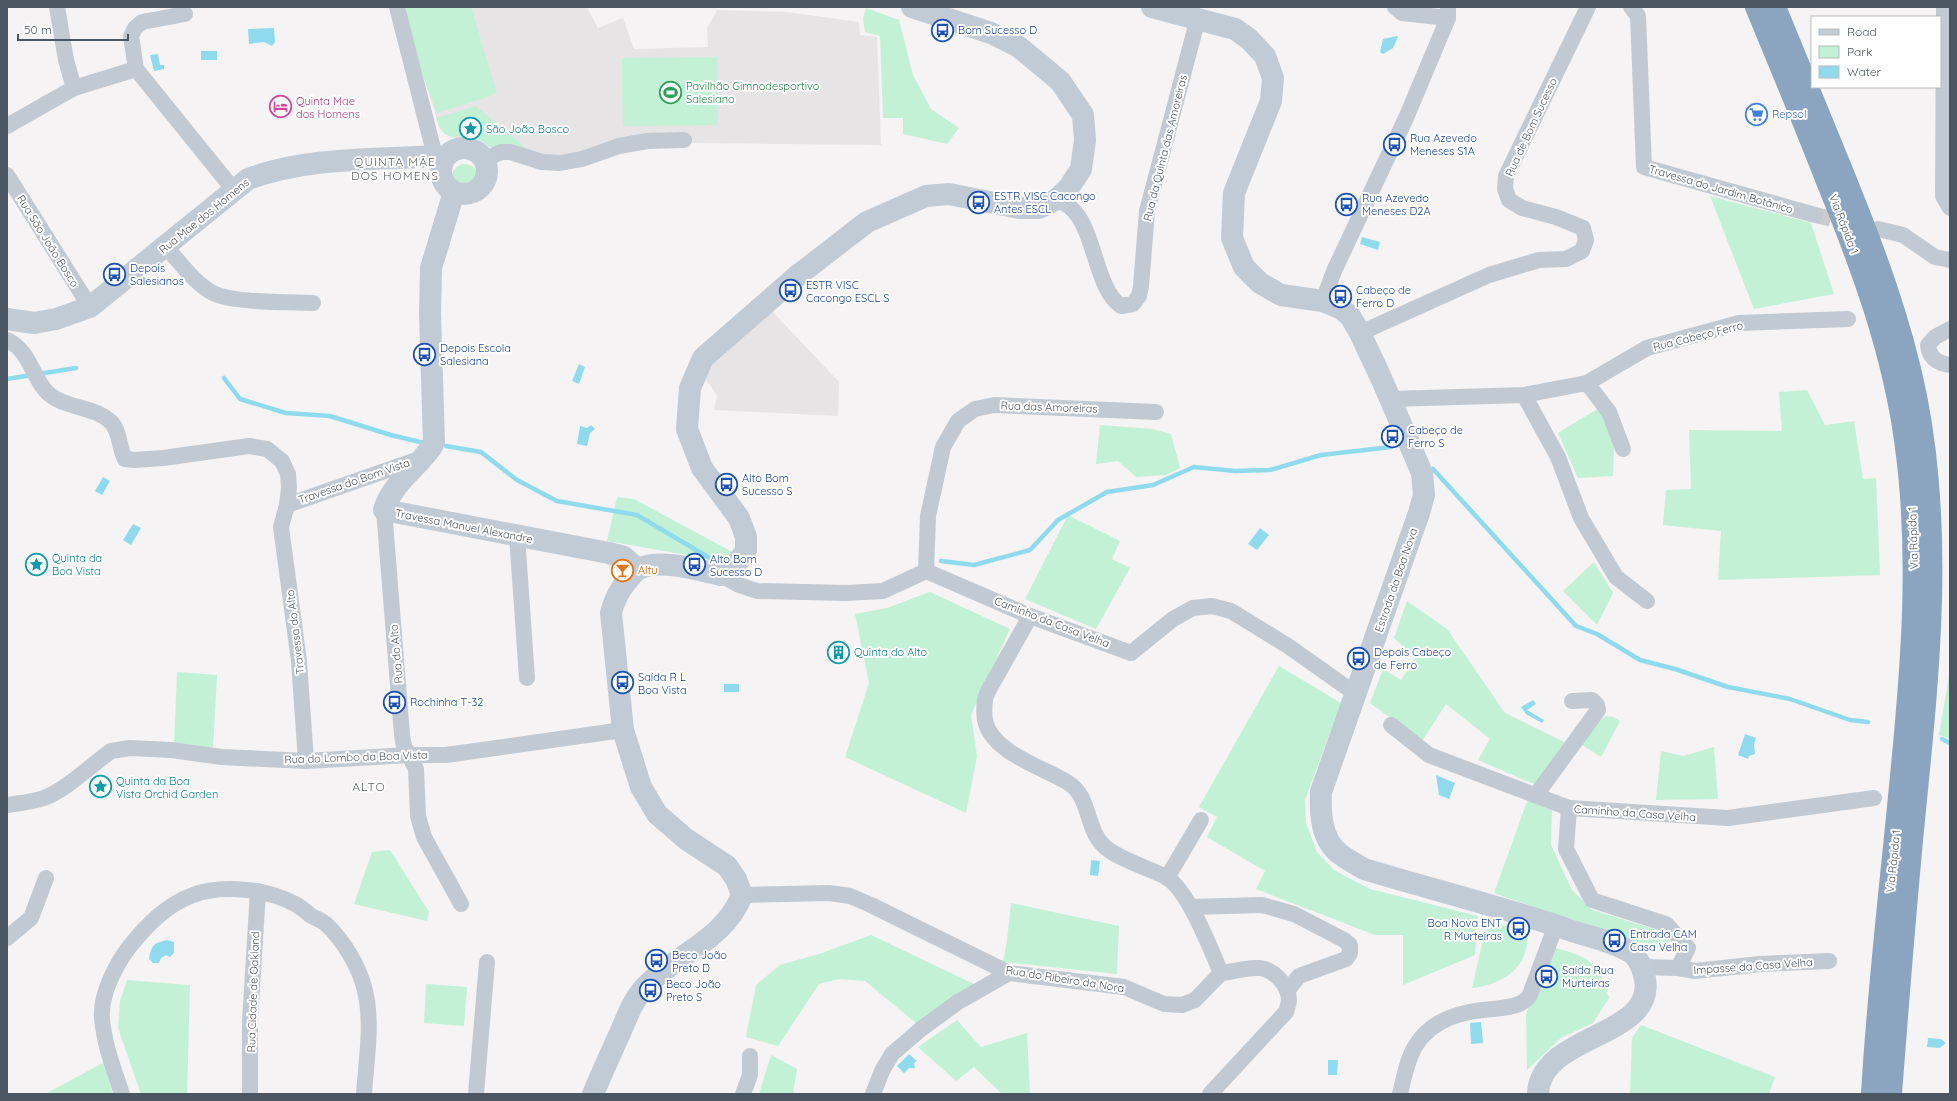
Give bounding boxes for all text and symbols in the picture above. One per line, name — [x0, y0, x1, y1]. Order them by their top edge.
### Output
scale bar — [18, 16, 128, 42]
legend — [1811, 16, 1941, 88]
bus stop icon: Bom Sucesso D — [929, 17, 955, 43]
text: 50 m — [24, 22, 52, 37]
place label: Bom Sucesso D — [958, 23, 1037, 37]
text: Road — [1847, 24, 1877, 39]
text: Park — [1847, 44, 1872, 59]
text: Water — [1847, 64, 1882, 79]
street label: Rua da Quinta das Amoreiras — [1140, 73, 1190, 223]
street label: Rua de Bom Sucesso — [1502, 75, 1560, 179]
sports icon: Pavilhão Gimnodesportivo Salesiano — [657, 79, 683, 105]
place label: Pavilhão Gimnodesportivo Salesiano — [686, 79, 820, 106]
hotel icon: Quinta Mae dos Homens — [267, 94, 293, 120]
place label: Quinta Mae dos Homens — [296, 94, 360, 121]
supermarket icon: Repsol — [1744, 101, 1770, 127]
place label: Repsol — [1772, 107, 1807, 121]
place icon: São João Bosco — [458, 116, 484, 142]
place label: São João Bosco — [486, 122, 569, 136]
bus stop icon: Rua Azevedo Meneses S1A — [1382, 131, 1408, 157]
place label: Rua Azevedo Meneses S1A — [1410, 131, 1477, 158]
district label: QUINTA MÃE DOS HOMENS — [351, 154, 439, 183]
street label: Travessa do Jardim Botânico — [1647, 162, 1795, 216]
street label: Rua Mae dos Homens — [156, 175, 252, 257]
bus stop icon: ESTR VISC Cacongo Antes ESCL — [965, 189, 991, 215]
place label: ESTR VISC Cacongo Antes ESCL — [994, 189, 1096, 216]
bus stop icon: Rua Azevedo Meneses D2A — [1334, 191, 1360, 217]
place label: Rua Azevedo Meneses D2A — [1362, 191, 1431, 218]
street label: Rua São João Bosco — [14, 192, 82, 290]
street label: Via Rápida 1 — [1826, 192, 1862, 256]
bus stop icon: Depois Salesianos — [102, 261, 128, 287]
place label: Depois Salesianos — [130, 261, 184, 288]
bus stop icon: ESTR VISC Cacongo ESCL S — [777, 278, 803, 304]
place label: ESTR VISC Cacongo ESCL S — [806, 278, 890, 305]
bus stop icon: Cabeço de Ferro D — [1328, 283, 1354, 309]
place label: Cabeço de Ferro D — [1356, 283, 1411, 310]
street label: Rua Cabeço Ferro — [1651, 318, 1745, 354]
bus stop icon: Depois Escola Salesiana — [411, 341, 437, 367]
place label: Depois Escola Salesiana — [440, 341, 511, 368]
street label: Rua das Amoreiras — [1000, 398, 1098, 416]
bus stop icon: Cabeço de Ferro S — [1380, 423, 1406, 449]
place label: Cabeço de Ferro S — [1408, 423, 1463, 450]
street label: Travessa do Bom Vista — [296, 455, 412, 507]
bus stop icon: Alto Bom Sucesso S — [713, 471, 739, 497]
place label: Alto Bom Sucesso S — [742, 471, 793, 498]
street label: Travessa Manuel Alexandre — [394, 506, 534, 546]
street label: Via Rápida 1 — [1905, 506, 1921, 570]
street label: Estrada da Boa Nova — [1372, 526, 1420, 634]
place icon: Quinta da Boa Vista — [24, 551, 50, 577]
place label: Quinta da Boa Vista — [52, 551, 102, 578]
bus stop icon: Alto Bom Sucesso D — [681, 552, 707, 578]
place label: Alto Bom Sucesso D — [710, 552, 762, 579]
bar icon: Altu — [610, 557, 636, 583]
place label: Altu — [638, 563, 658, 577]
street label: Travessa do Alto — [283, 589, 307, 675]
street label: Caminho da Casa Velha — [992, 594, 1112, 650]
street label: Rua do Alto — [386, 623, 406, 684]
building icon: Quinta do Alto — [825, 639, 851, 665]
place label: Quinta do Alto — [854, 645, 927, 659]
bus stop icon: Depois Cabeço de Ferro — [1346, 645, 1372, 671]
place label: Depois Cabeço de Ferro — [1374, 645, 1451, 672]
bus stop icon: Saída R L Boa Vista — [610, 670, 636, 696]
place label: Saída R L Boa Vista — [638, 670, 687, 697]
bus stop icon: Rochinha T-32 — [381, 689, 407, 715]
place label: Rochinha T-32 — [410, 695, 483, 709]
street label: Rua do Lombo da Boa Vista — [284, 748, 428, 766]
place icon: Quinta da Boa Vista Orchid Garden — [87, 774, 113, 800]
place label: Quinta da Boa Vista Orchid Garden — [116, 774, 218, 801]
district label: ALTO — [352, 779, 386, 794]
street label: Caminho da Casa Velha — [1574, 802, 1696, 824]
street label: Via Rápida 1 — [1883, 829, 1903, 893]
place label: Boa Nova ENT R Murteiras — [1428, 916, 1502, 943]
bus stop icon: Boa Nova ENT R Murteiras — [1505, 916, 1531, 942]
bus stop icon: Entrada CAM Casa Velha — [1601, 927, 1627, 953]
place label: Entrada CAM Casa Velha — [1630, 927, 1697, 954]
street label: Rua Cidade de Oakland — [244, 931, 262, 1053]
bus stop icon: Beco João Preto D — [644, 948, 670, 974]
place label: Beco João Preto D — [672, 948, 727, 975]
street label: Impasse da Casa Velha — [1693, 955, 1813, 977]
street label: Rua do Ribeiro da Nora — [1005, 963, 1125, 995]
bus stop icon: Saída Rua Murteiras — [1533, 963, 1559, 989]
place label: Saída Rua Murteiras — [1562, 963, 1614, 990]
bus stop icon: Beco João Preto S — [638, 977, 664, 1003]
place label: Beco João Preto S — [666, 977, 721, 1004]

